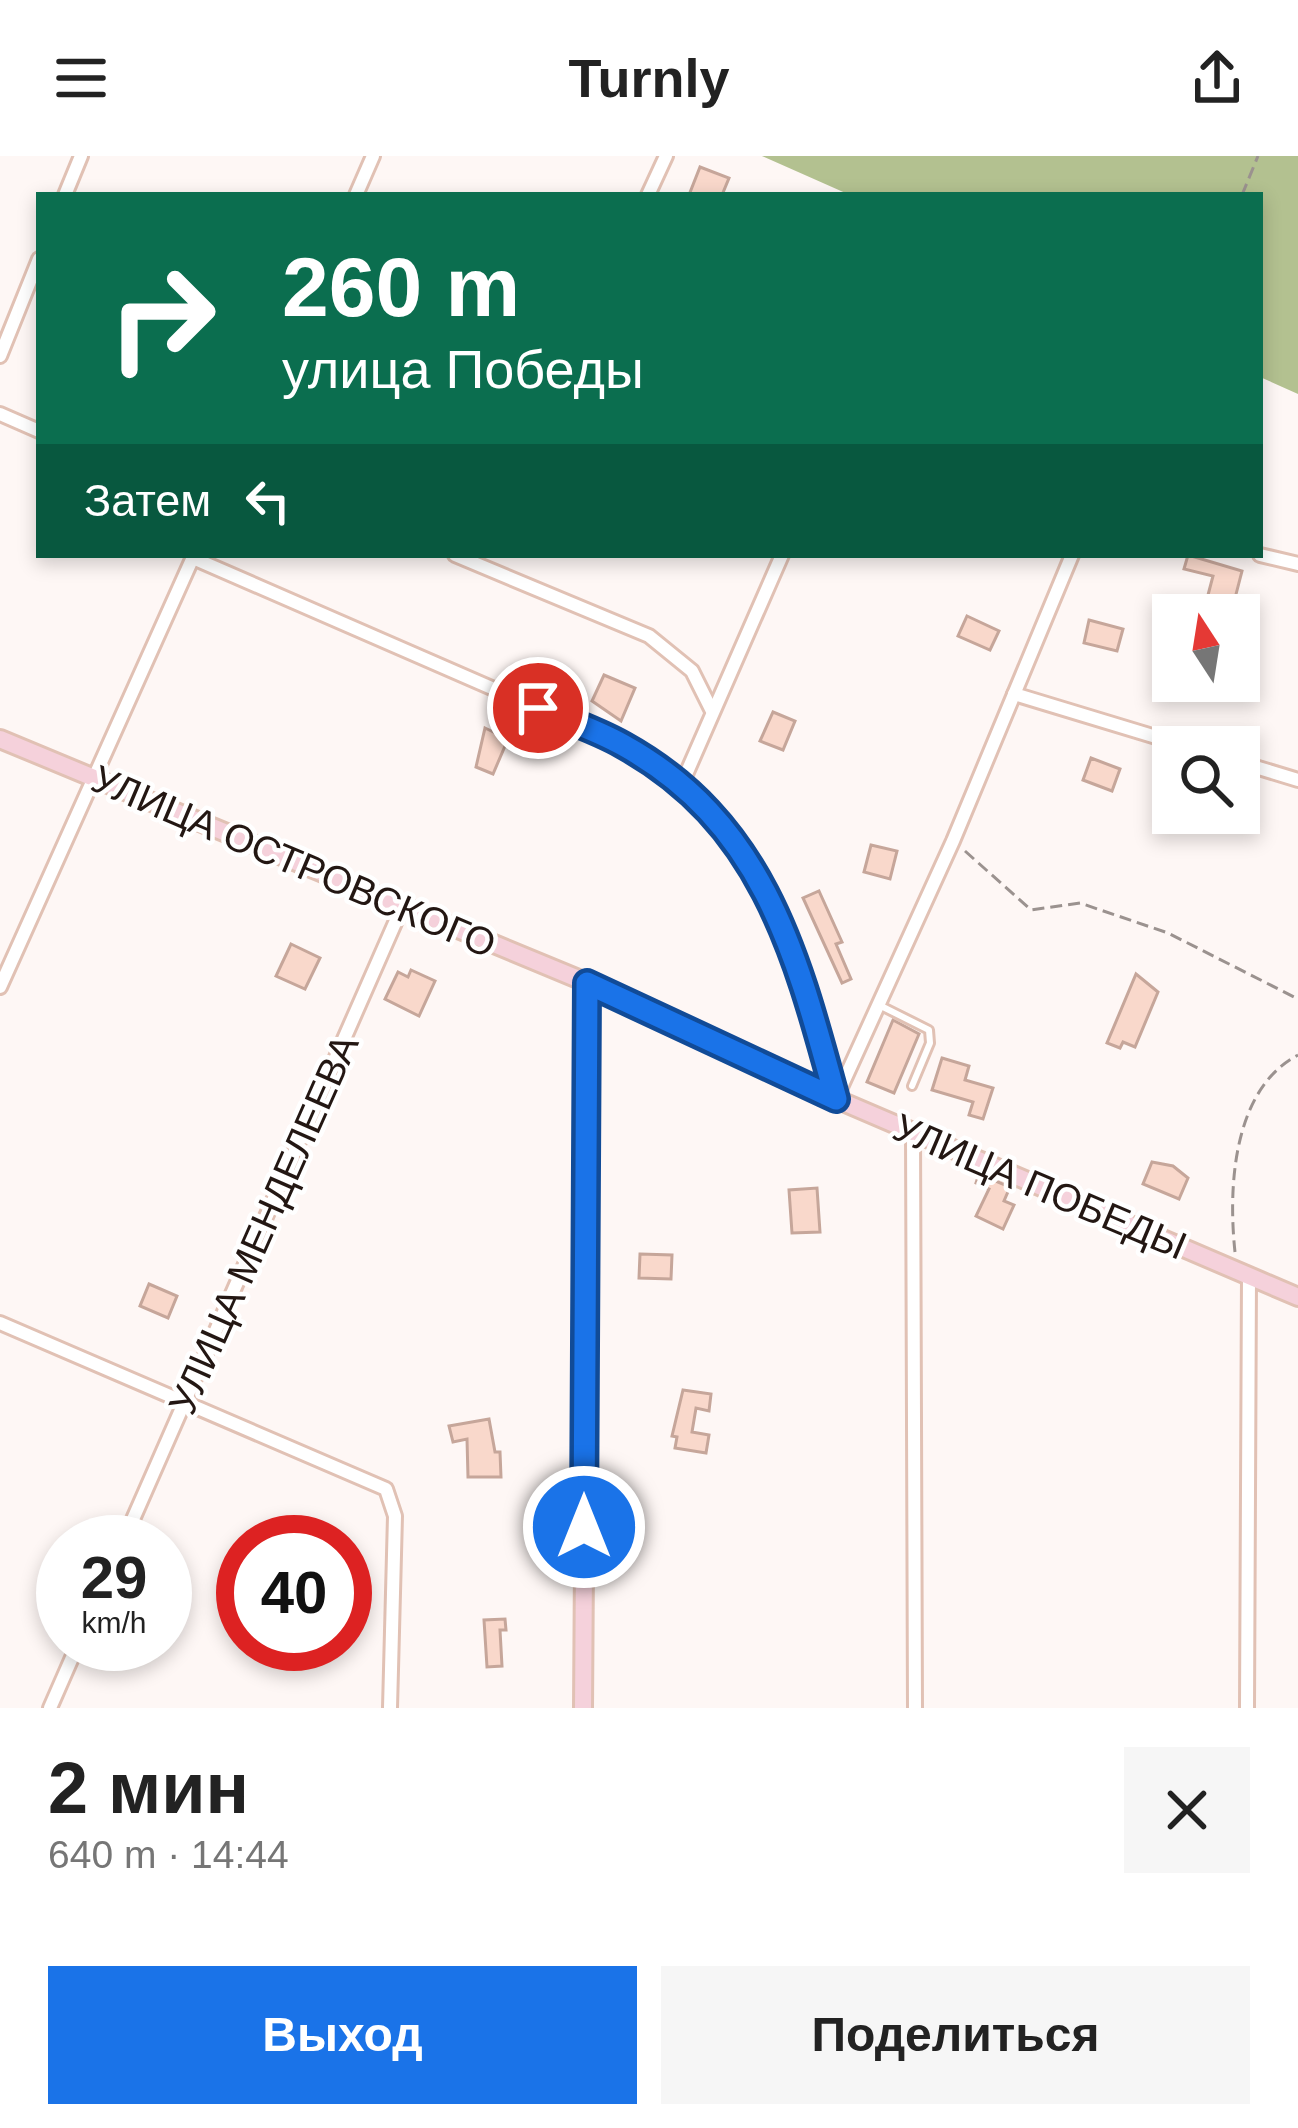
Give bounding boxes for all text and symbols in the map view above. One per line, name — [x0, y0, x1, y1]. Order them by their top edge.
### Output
icon: menu — [48, 45, 114, 111]
icon: share — [1184, 45, 1250, 111]
text: Turnly — [569, 48, 730, 108]
icon: right — [84, 240, 240, 396]
text: 260 m — [282, 240, 520, 334]
text: улица Победы — [282, 339, 644, 399]
icon: left — [235, 468, 301, 534]
text: Затем — [84, 475, 211, 526]
north arrow — [1152, 594, 1260, 702]
map controls — [1152, 594, 1260, 834]
pin — [487, 657, 589, 759]
icon: arrive — [505, 675, 571, 741]
button: search — [1152, 726, 1260, 834]
street label: УЛИЦА ОСТРОВСКОГО — [86, 757, 502, 966]
street label: УЛИЦА МЕНДЕЛЕЕВА — [160, 1028, 367, 1420]
street label: УЛИЦА ПОБЕДЫ — [887, 1105, 1193, 1268]
position arrow — [521, 1464, 647, 1590]
speed limit sign: 40 — [216, 1515, 372, 1671]
text: 29 — [81, 1544, 147, 1611]
text: km/h — [81, 1606, 147, 1639]
button: close — [1124, 1747, 1250, 1873]
text: 2 мин — [48, 1748, 249, 1828]
text: 640 m · 14:44 — [48, 1833, 289, 1876]
button: Выход — [48, 1966, 637, 2104]
button: Поделиться — [661, 1966, 1250, 2104]

